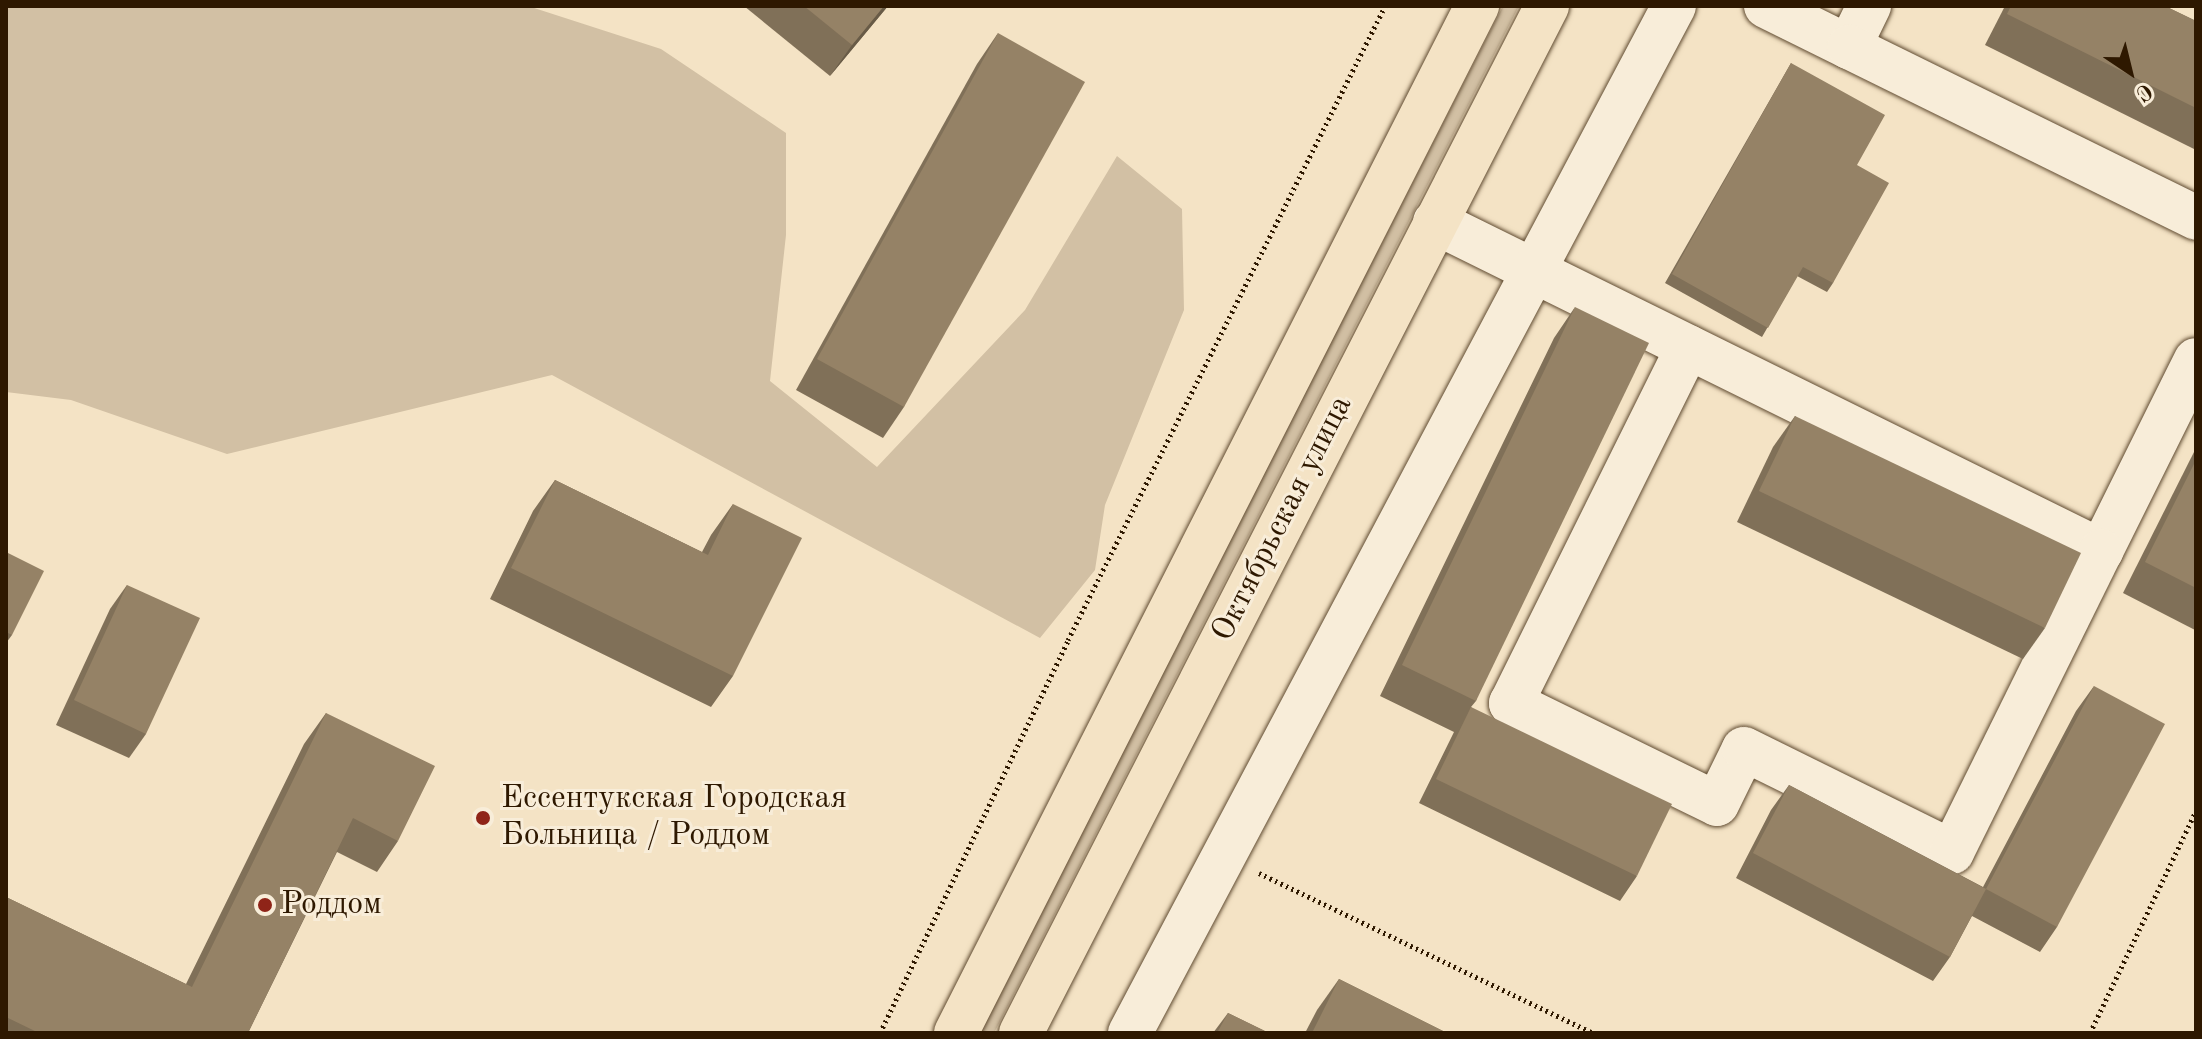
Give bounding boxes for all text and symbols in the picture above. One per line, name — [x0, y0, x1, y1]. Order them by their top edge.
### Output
north arrow — [2090, 32, 2170, 112]
text: С — [2132, 78, 2156, 105]
street label: Октябрьская улица — [1204, 390, 1362, 648]
place label: Ессентукская Городская Больница / Роддом — [501, 781, 847, 856]
marker: Ессентукская Городская Больница / Роддом — [472, 807, 494, 829]
place label: Роддом — [281, 886, 382, 924]
marker: Роддом — [256, 896, 274, 914]

